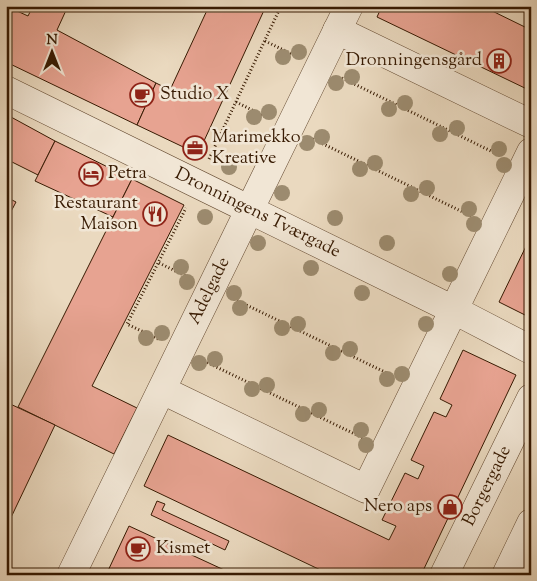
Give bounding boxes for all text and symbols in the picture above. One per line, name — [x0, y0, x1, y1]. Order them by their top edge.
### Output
north arrow — [28, 28, 78, 78]
text: N — [46, 31, 58, 51]
place label: Dronningensgård — [346, 48, 482, 74]
building icon: Dronningensgård — [486, 48, 512, 74]
cafe icon: Studio X — [129, 82, 155, 108]
place label: Studio X — [160, 82, 230, 108]
place label: Marimekko Kreative — [212, 125, 301, 172]
office icon: Marimekko Kreative — [182, 135, 208, 161]
hotel icon: Petra — [78, 161, 104, 187]
place label: Petra — [108, 161, 147, 187]
street label: Dronningens Tværgade — [170, 162, 345, 265]
place label: Restaurant Maison — [54, 191, 138, 238]
restaurant icon: Restaurant Maison — [142, 201, 168, 227]
street label: Adelgade — [182, 253, 237, 329]
street label: Borgergade — [457, 441, 519, 531]
place label: Nero aps — [364, 494, 432, 520]
shop icon: Nero aps — [437, 494, 463, 520]
cafe icon: Kismet — [125, 536, 151, 562]
place label: Kismet — [156, 536, 210, 562]

